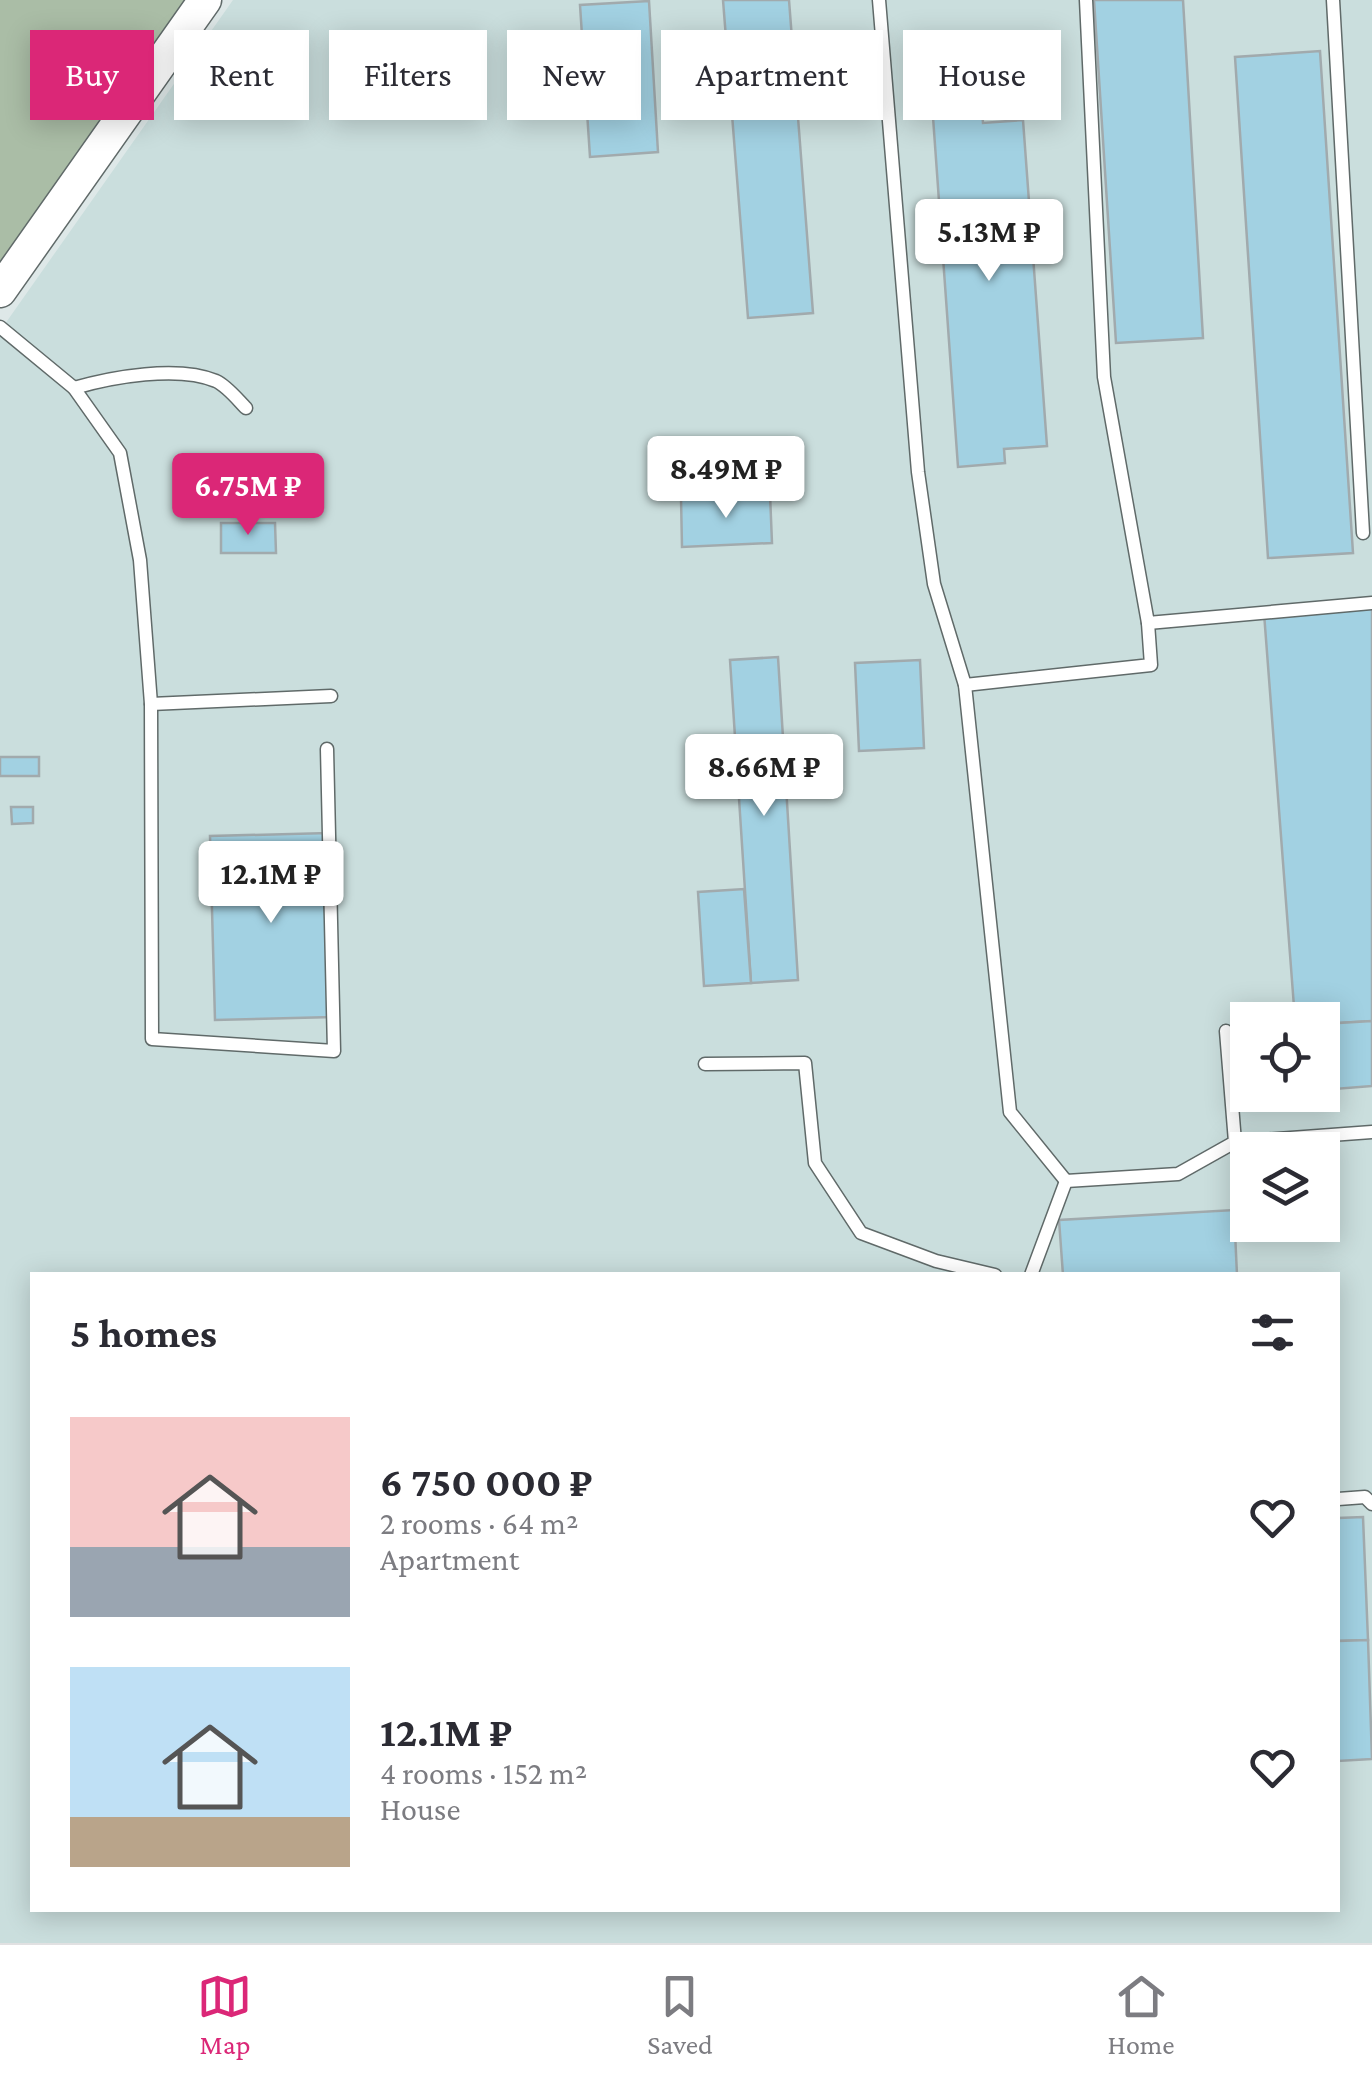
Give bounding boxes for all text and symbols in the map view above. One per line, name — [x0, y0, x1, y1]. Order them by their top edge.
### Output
chip: Buy — [30, 30, 154, 120]
chip: Rent — [174, 30, 309, 120]
chip: Filters — [329, 30, 487, 120]
chip: New — [507, 30, 641, 120]
chip: Apartment — [661, 30, 883, 120]
chip: House — [903, 30, 1061, 120]
pin: 5.13M ₽ — [897, 199, 1081, 284]
text: 5.13M ₽ — [937, 213, 1041, 249]
pin: 8.49M ₽ — [634, 436, 818, 521]
text: 8.49M ₽ — [669, 450, 783, 486]
pin: 6.75M ₽ — [156, 453, 340, 538]
text: 6.75M ₽ — [194, 467, 302, 503]
pin: 8.66M ₽ — [672, 734, 856, 819]
text: 8.66M ₽ — [707, 748, 821, 784]
pin: 12.1M ₽ — [179, 841, 363, 926]
text: 12.1M ₽ — [221, 855, 321, 891]
map controls — [1230, 1002, 1340, 1242]
button: locate — [1230, 1002, 1340, 1112]
button: layers — [1230, 1132, 1340, 1242]
icon: filters — [1245, 1305, 1300, 1360]
text: 5 homes — [70, 1309, 217, 1356]
icon: home — [150, 1457, 270, 1577]
text: 6 750 000 ₽ — [380, 1458, 593, 1505]
icon: heart — [1245, 1490, 1300, 1545]
text: 2 rooms · 64 m² — [380, 1505, 578, 1541]
text: Apartment — [380, 1541, 519, 1577]
icon: home — [150, 1707, 270, 1827]
text: 12.1M ₽ — [380, 1708, 512, 1755]
icon: heart — [1245, 1740, 1300, 1795]
text: 4 rooms · 152 m² — [380, 1755, 587, 1791]
text: House — [380, 1791, 460, 1827]
tab: Map — [197, 1969, 252, 2060]
tab: Saved — [647, 1969, 713, 2060]
tab: Home — [1108, 1969, 1175, 2060]

